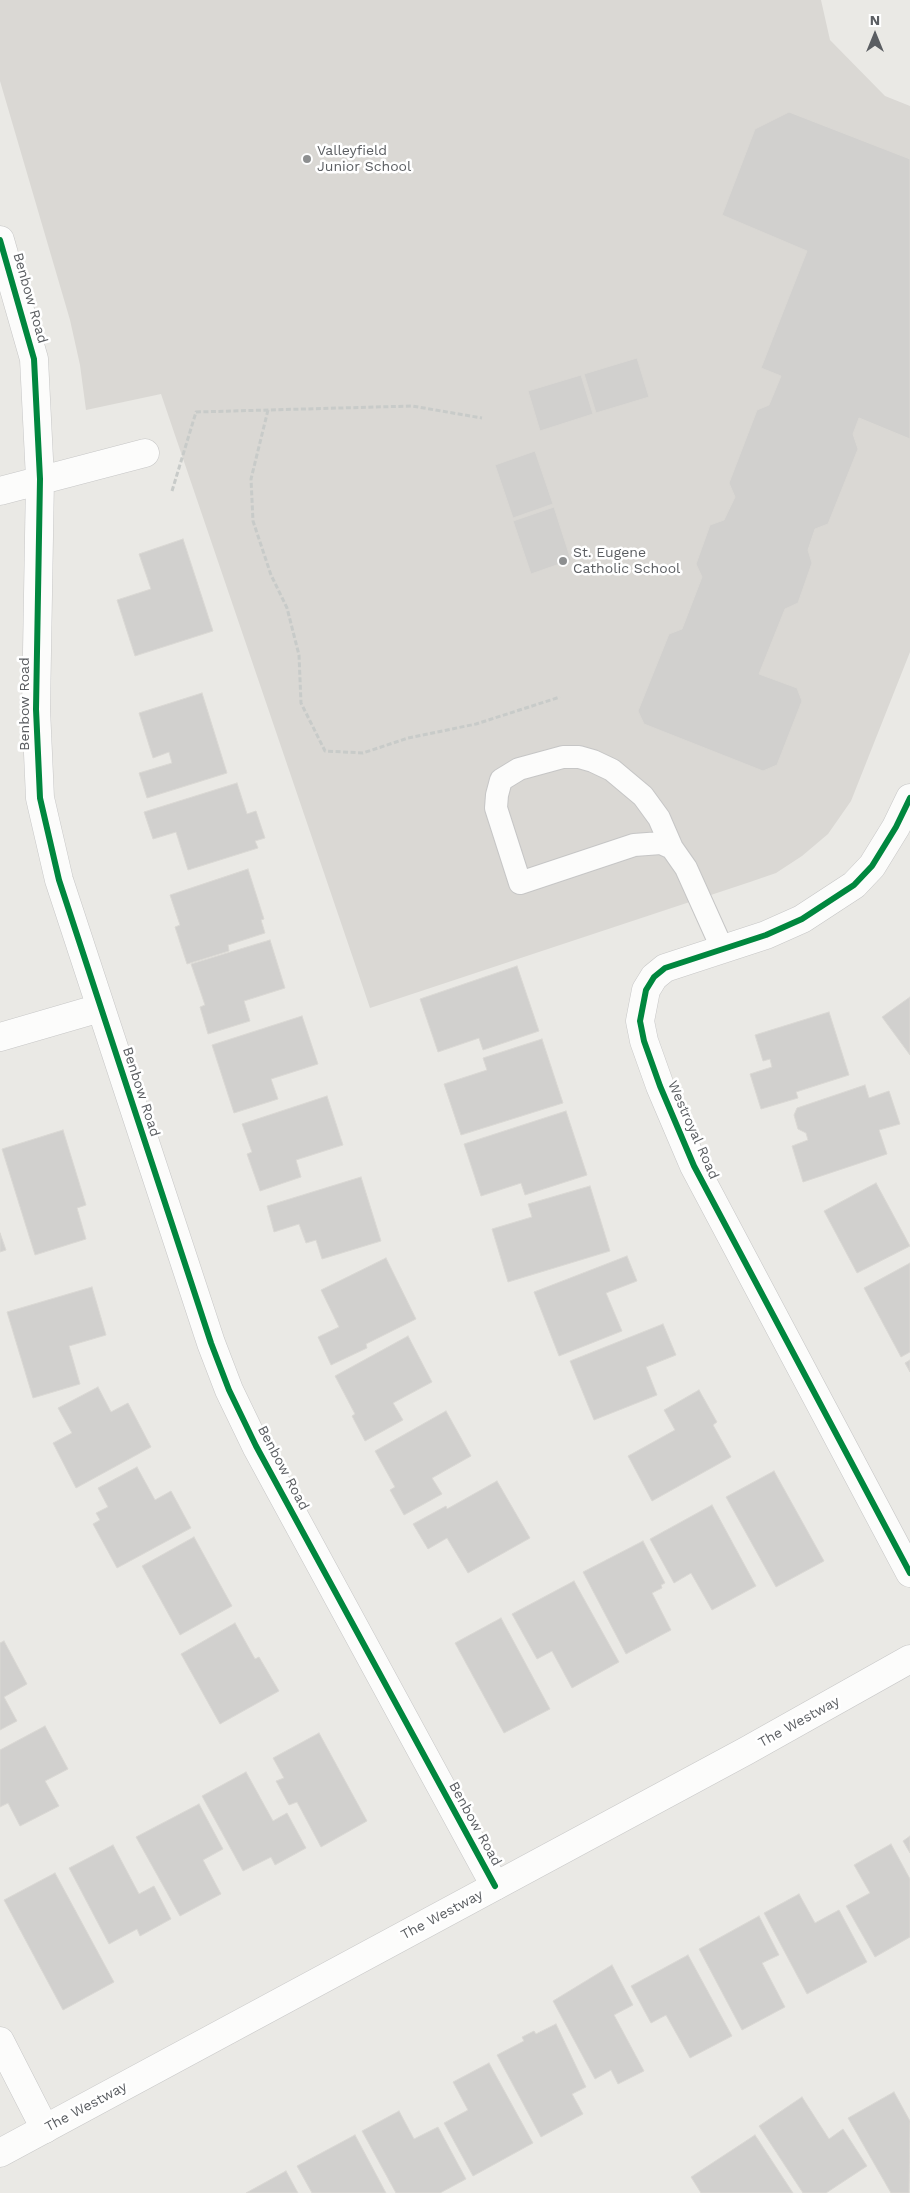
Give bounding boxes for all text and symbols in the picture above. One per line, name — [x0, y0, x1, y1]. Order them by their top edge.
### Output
north arrow — [850, 10, 900, 60]
text: N — [870, 12, 880, 28]
place label: Valleyfield Junior School — [317, 143, 411, 176]
marker: Valleyfield Junior School — [301, 153, 313, 165]
street label: Benbow Road — [9, 251, 51, 345]
place label: St. Eugene Catholic School — [573, 545, 680, 578]
marker: St. Eugene Catholic School — [557, 555, 569, 567]
street label: Benbow Road — [17, 657, 33, 751]
street label: Benbow Road — [119, 1045, 163, 1139]
street label: Westroyal Road — [664, 1078, 722, 1182]
street label: Benbow Road — [254, 1423, 312, 1513]
street label: The Westway — [755, 1693, 843, 1751]
street label: Benbow Road — [445, 1779, 505, 1869]
street label: The Westway — [398, 1886, 486, 1944]
street label: The Westway — [42, 2078, 130, 2136]

